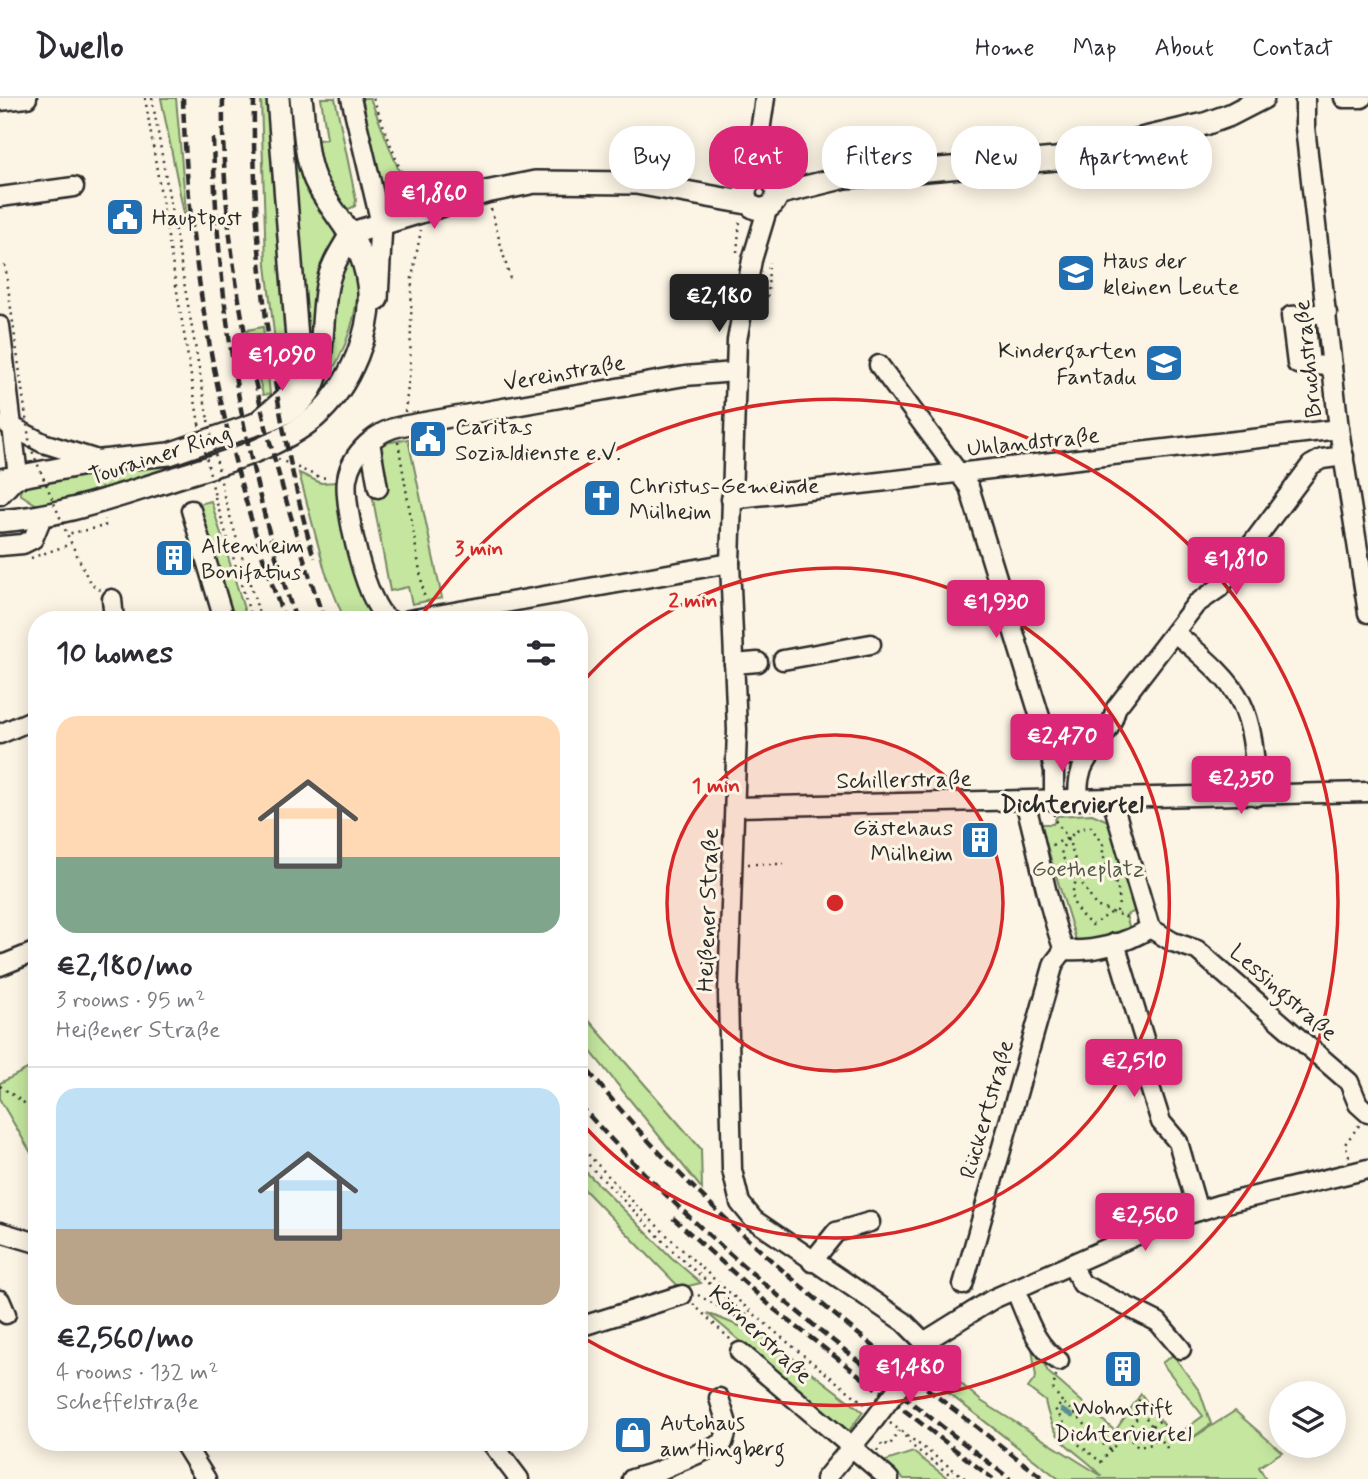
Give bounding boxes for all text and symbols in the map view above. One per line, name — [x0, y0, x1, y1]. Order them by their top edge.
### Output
text: Dwello — [35, 26, 124, 70]
text: Home — [975, 33, 1035, 64]
text: Map — [1073, 33, 1117, 64]
text: About — [1155, 33, 1214, 64]
text: Contact — [1252, 33, 1333, 64]
chip: Buy — [609, 126, 695, 189]
chip: Rent — [709, 126, 808, 189]
chip: Filters — [822, 126, 937, 189]
chip: New — [951, 126, 1041, 189]
chip: Apartment — [1055, 126, 1212, 189]
pin: €1,860 — [377, 172, 491, 231]
text: €1,860 — [401, 179, 467, 209]
public building icon: Hauptpost — [104, 196, 146, 238]
place label: Hauptpost — [152, 204, 242, 234]
place label: Haus der kleinen Leute — [1103, 247, 1239, 303]
school or university icon: Haus der kleinen Leute — [1055, 252, 1097, 294]
pin: €2,180 — [662, 274, 776, 334]
text: €2,180 — [686, 282, 752, 312]
street label: Bruchstraße — [1288, 298, 1330, 419]
pin: €1,090 — [225, 334, 339, 393]
place label: Kindergarten Fantadu — [998, 337, 1137, 393]
text: €1,090 — [248, 341, 316, 371]
school or university icon: Kindergarten Fantadu — [1143, 342, 1185, 384]
street label: Vereinstraße — [501, 349, 627, 399]
place label: Caritas Sozialdienste e.V. — [455, 413, 621, 469]
public building icon: Caritas Sozialdienste e.V. — [407, 418, 449, 460]
street label: Tourainer Ring — [86, 419, 236, 493]
street label: Uhlandstraße — [965, 421, 1101, 465]
place label: Christus-Gemeinde Mülheim — [629, 472, 819, 528]
church icon: Christus-Gemeinde Mülheim — [581, 477, 623, 519]
place label: Altenheim Bonifatius — [201, 532, 304, 588]
text: 3 min — [455, 535, 503, 563]
building icon: Altenheim Bonifatius — [153, 537, 195, 579]
pin: €1,810 — [1179, 538, 1293, 597]
text: €1,810 — [1204, 545, 1268, 575]
pin: €1,930 — [939, 580, 1053, 640]
text: 2 min — [668, 587, 718, 615]
text: €1,930 — [963, 588, 1029, 618]
text: 10 homes — [56, 634, 173, 673]
icon: filters — [522, 634, 560, 672]
pin: €2,470 — [1005, 714, 1119, 774]
text: €2,470 — [1026, 722, 1098, 752]
pin: €2,350 — [1184, 756, 1298, 816]
icon: home — [245, 761, 371, 887]
text: €2,350 — [1208, 764, 1274, 794]
street label: Schillerstraße — [836, 765, 972, 797]
text: 1 min — [692, 772, 740, 800]
district label: Dichterviertel — [1000, 790, 1144, 821]
place label: Gästehaus Mülheim — [853, 814, 953, 870]
building icon: Gästehaus Mülheim — [959, 819, 1001, 861]
street label: Heißener Straße — [691, 827, 727, 993]
park label: Goetheplatz — [1031, 855, 1145, 885]
centre of rings — [823, 891, 847, 915]
street label: Lessingstraße — [1221, 938, 1343, 1050]
text: €2,180/mo — [56, 947, 193, 986]
text: 3 rooms · 95 m² — [56, 986, 205, 1016]
text: Heißener Straße — [56, 1016, 220, 1046]
street label: Rückertstraße — [954, 1037, 1022, 1182]
pin: €2,510 — [1077, 1040, 1191, 1099]
text: €2,510 — [1101, 1047, 1167, 1077]
icon: home — [245, 1133, 371, 1259]
pin: €2,560 — [1088, 1194, 1202, 1253]
text: €2,560 — [1111, 1201, 1179, 1231]
street label: Körnerstraße — [701, 1280, 818, 1391]
text: €2,560/mo — [56, 1319, 194, 1358]
pin: €1,480 — [853, 1346, 967, 1405]
building icon: Wohnstift Dichterviertel — [1102, 1348, 1144, 1390]
text: €1,480 — [875, 1353, 945, 1383]
text: 4 rooms · 132 m² — [56, 1358, 218, 1388]
map controls — [1269, 1381, 1346, 1458]
button: layers — [1269, 1381, 1346, 1458]
text: Scheffelstraße — [56, 1388, 199, 1418]
place label: Wohnstift Dichterviertel — [1054, 1394, 1192, 1450]
place label: Autohaus am Hingberg — [660, 1409, 785, 1467]
shop icon: Autohaus am Hingberg — [612, 1414, 654, 1456]

